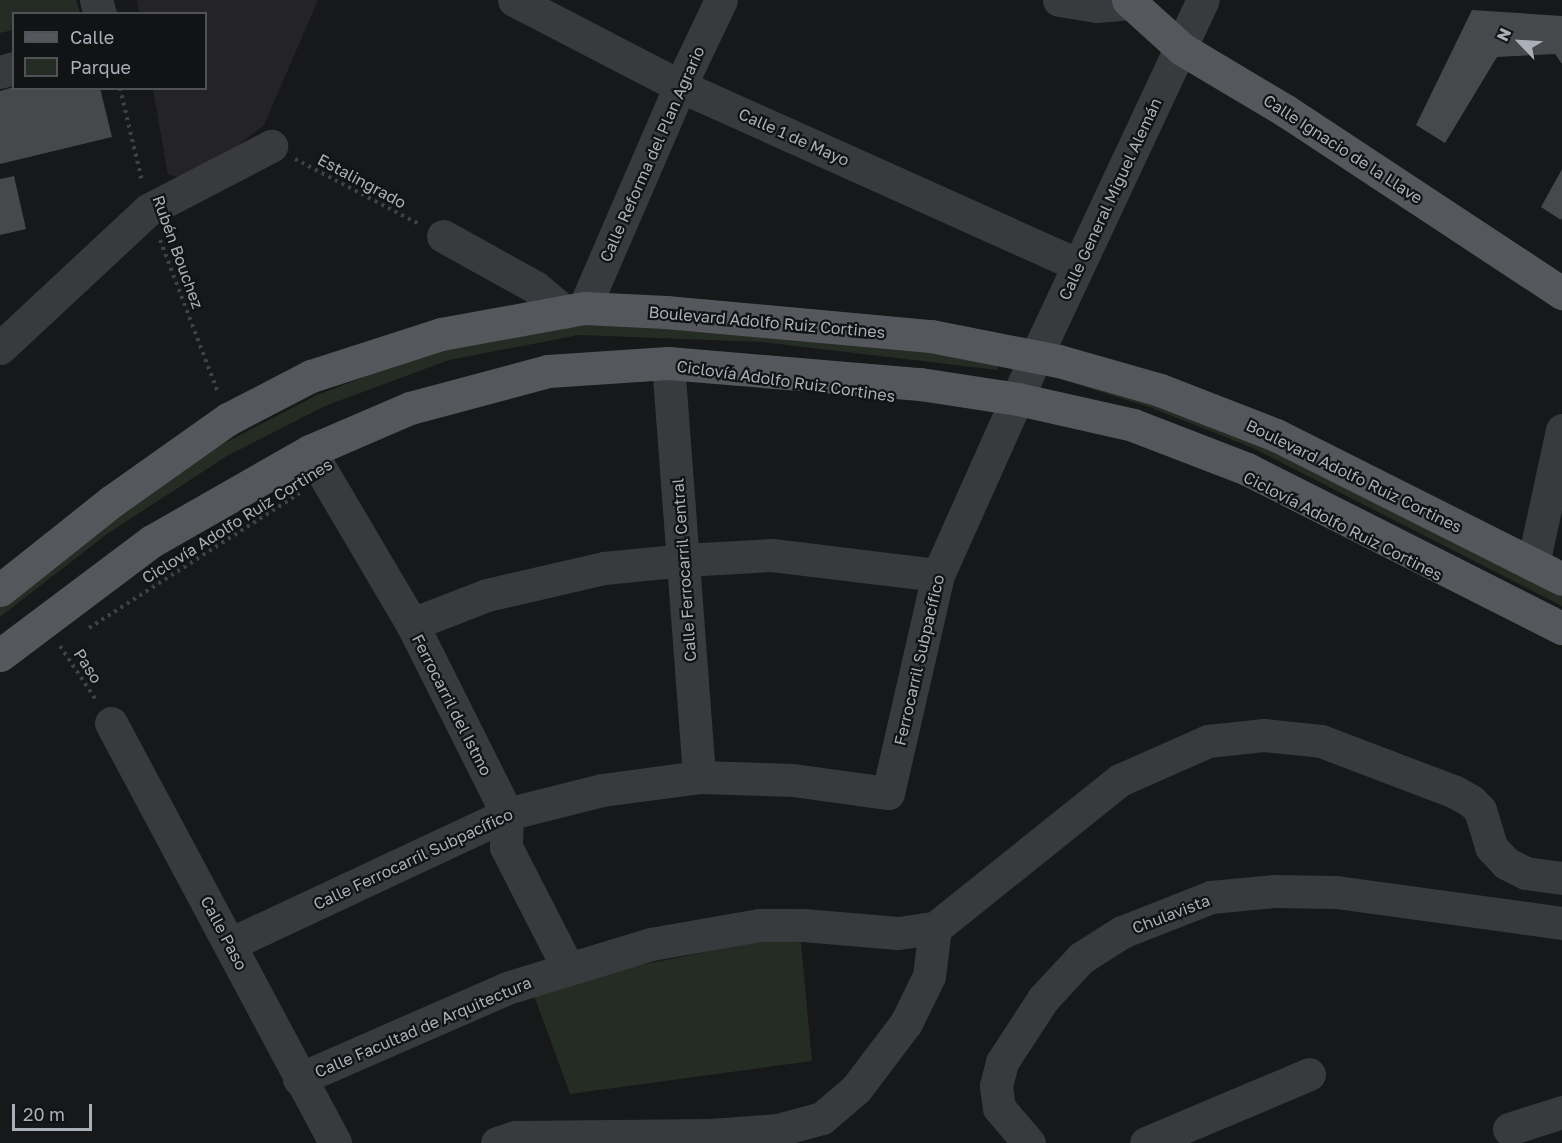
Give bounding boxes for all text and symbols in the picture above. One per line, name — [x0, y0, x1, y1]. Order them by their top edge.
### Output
legend — [12, 12, 207, 90]
north arrow — [1490, 12, 1550, 72]
text: N — [1492, 25, 1515, 44]
text: Calle — [70, 26, 114, 48]
street label: Calle Reforma del Plan Agrario — [596, 43, 708, 265]
text: Parque — [70, 56, 131, 78]
street label: Calle Ignacio de la Llave — [1260, 90, 1426, 208]
street label: Calle General Miguel Alemán — [1055, 95, 1165, 303]
street label: Calle 1 de Mayo — [736, 104, 852, 170]
street label: Estalingrado — [315, 150, 409, 212]
street label: Rubén Bouchez — [149, 193, 207, 311]
street label: Boulevard Adolfo Ruiz Cortines — [648, 302, 886, 342]
street label: Ciclovía Adolfo Ruiz Cortines — [675, 356, 897, 406]
street label: Boulevard Adolfo Ruiz Cortines — [1243, 415, 1465, 537]
street label: Ciclovía Adolfo Ruiz Cortines — [138, 454, 336, 588]
street label: Ciclovía Adolfo Ruiz Cortines — [1240, 467, 1446, 585]
street label: Calle Ferrocarril Central — [668, 478, 700, 662]
street label: Ferrocarril Subpacífico — [890, 573, 948, 747]
street label: Ferrocarril del Istmo — [408, 631, 496, 779]
street label: Paso — [70, 645, 106, 687]
street label: Calle Ferrocarril Subpacífico — [310, 804, 516, 914]
street label: Chulavista — [1130, 890, 1212, 938]
street label: Calle Paso — [197, 893, 251, 973]
street label: Calle Facultad de Arquitectura — [312, 973, 534, 1081]
scale bar — [15, 1092, 94, 1130]
text: 20 m — [23, 1103, 65, 1125]

